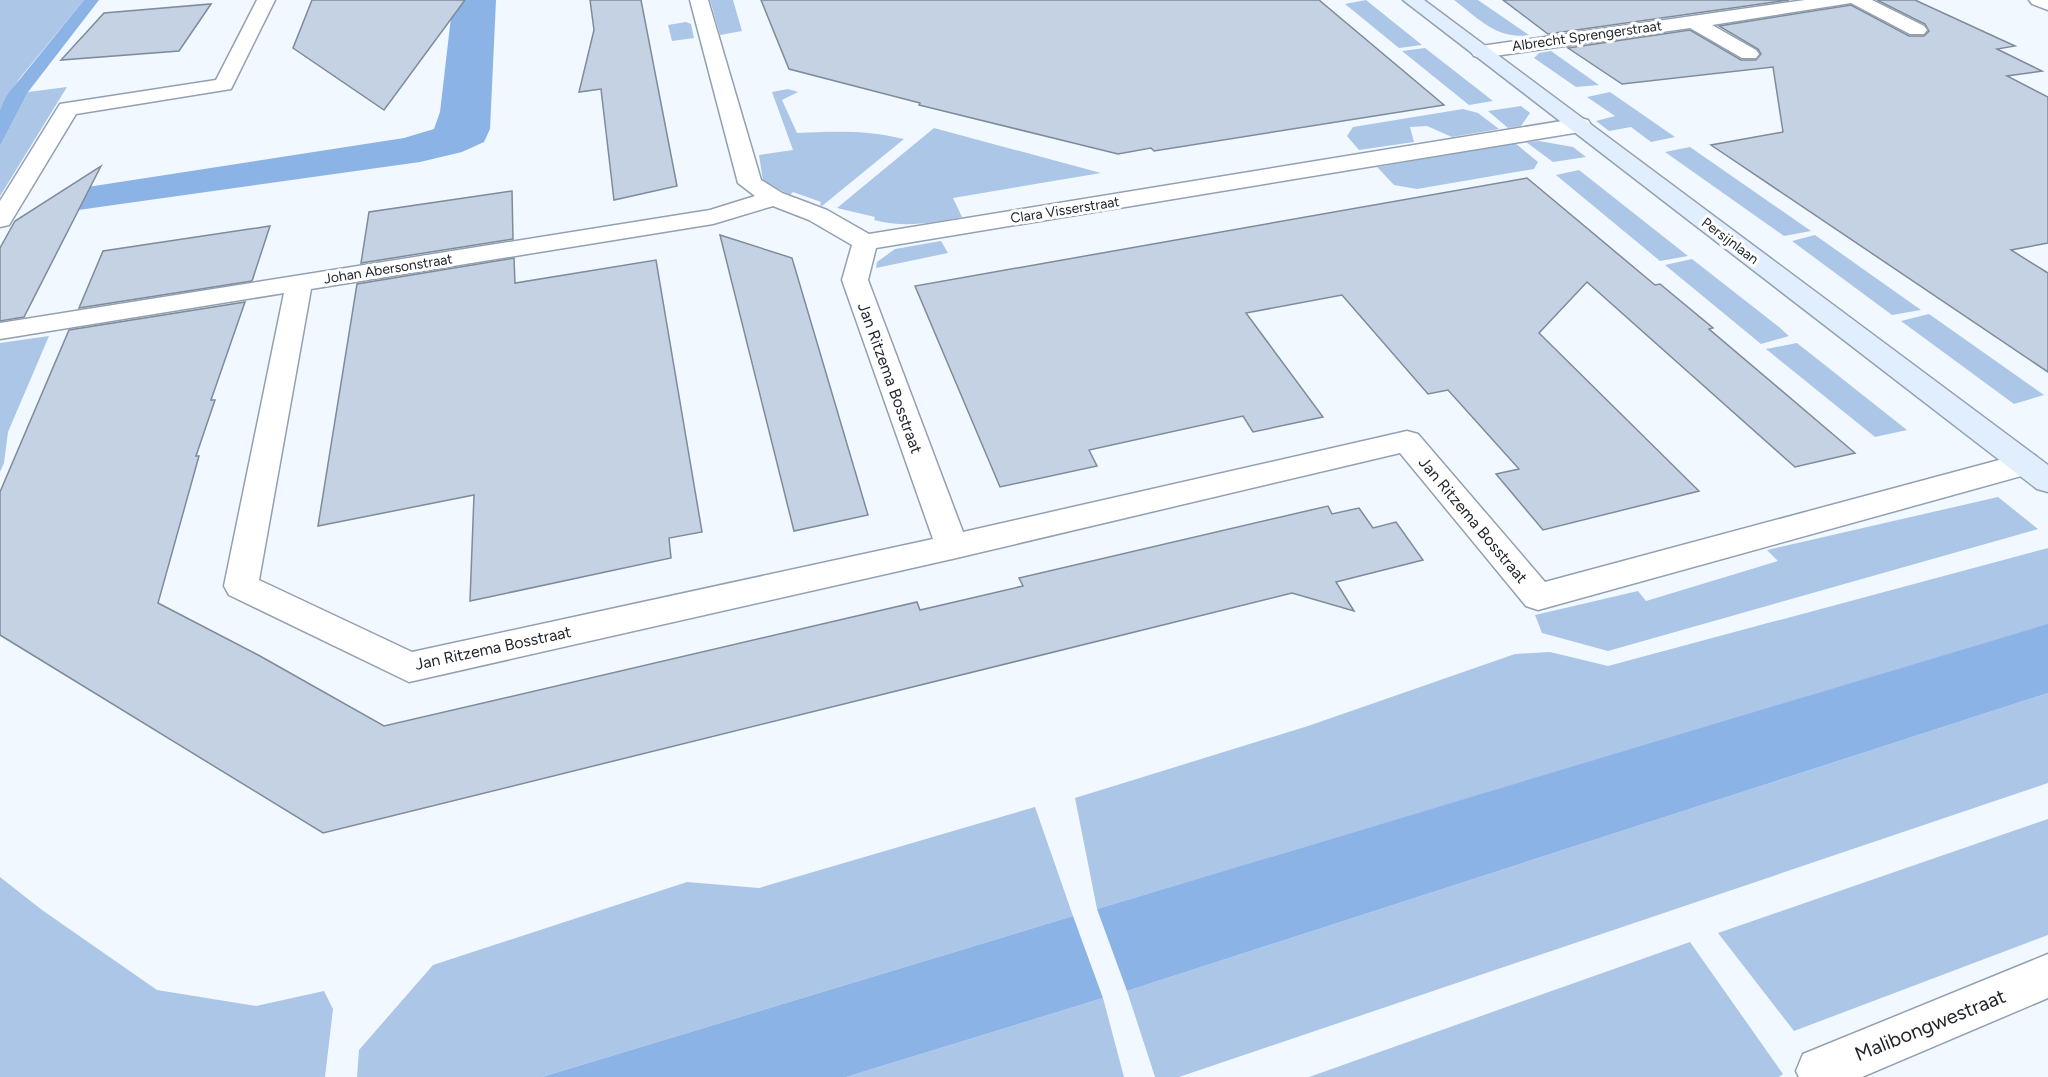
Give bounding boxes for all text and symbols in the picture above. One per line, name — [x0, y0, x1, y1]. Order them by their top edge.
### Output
street label: Albrecht Sprengerstraat — [1511, 17, 1663, 55]
street label: Clara Visserstraat — [1009, 193, 1121, 227]
street label: Persijnlaan — [1698, 214, 1762, 268]
street label: Johan Abersonstraat — [322, 250, 454, 288]
street label: Jan Ritzema Bosstraat — [854, 300, 926, 456]
street label: Jan Ritzema Bosstraat — [1415, 453, 1531, 587]
street label: Jan Ritzema Bosstraat — [413, 622, 573, 674]
street label: Malibongwestraat — [1851, 984, 2009, 1066]

